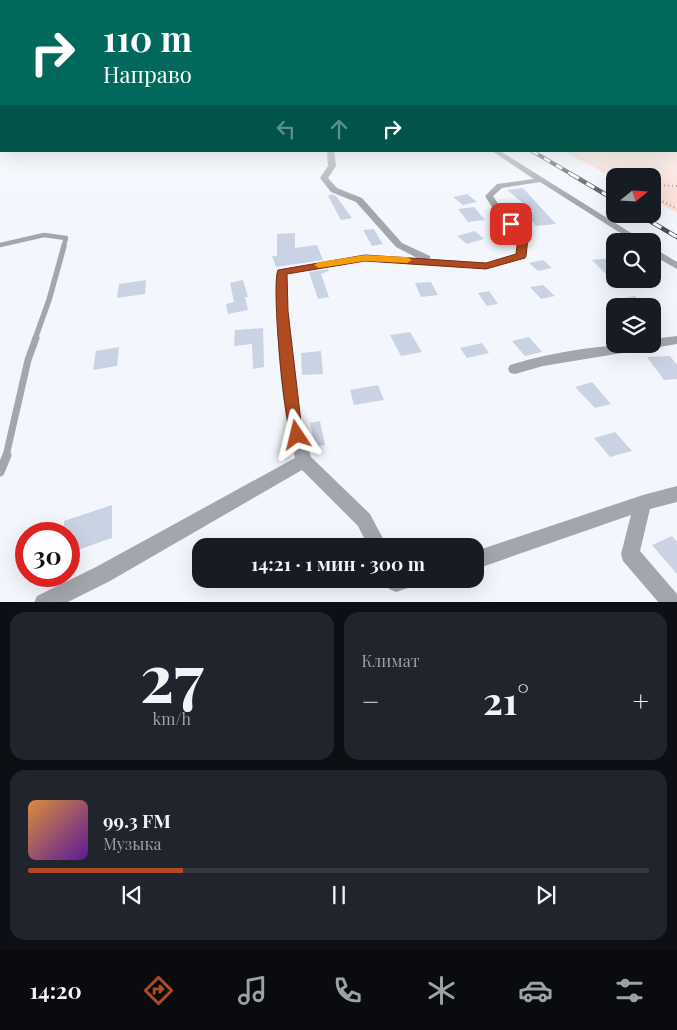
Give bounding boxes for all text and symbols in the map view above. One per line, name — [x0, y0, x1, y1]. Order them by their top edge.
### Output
text: 110 m — [103, 14, 192, 61]
icon: right — [20, 20, 85, 85]
text: Направо — [103, 59, 192, 89]
icon: left — [272, 115, 300, 143]
icon: ahead — [325, 115, 353, 143]
icon: right — [378, 115, 406, 143]
north arrow — [606, 168, 661, 222]
map controls — [606, 168, 661, 353]
pin — [490, 203, 532, 245]
icon: arrive — [497, 210, 525, 238]
button: search — [606, 233, 661, 288]
button: layers — [606, 298, 661, 353]
position arrow — [270, 408, 322, 460]
speed limit sign: 30 — [15, 522, 80, 587]
text: 14:21 · 1 мин · 300 m — [251, 550, 425, 576]
text: 27 — [140, 632, 204, 718]
text: Климат — [362, 650, 420, 671]
text: 21° — [483, 674, 529, 725]
text: − — [362, 682, 380, 719]
text: + — [633, 682, 649, 719]
text: km/h — [153, 708, 191, 729]
text: 99.3 FM — [103, 807, 171, 833]
text: Музыка — [103, 833, 162, 854]
icon: previous — [118, 881, 146, 909]
icon: pause — [325, 881, 353, 909]
icon: next — [532, 881, 560, 909]
icon: directions — [141, 973, 176, 1008]
icon: music — [235, 973, 270, 1008]
icon: phone — [330, 973, 365, 1008]
icon: climate — [424, 973, 459, 1008]
icon: car — [518, 973, 553, 1008]
icon: filters — [612, 973, 647, 1008]
text: 14:20 — [30, 975, 82, 1005]

